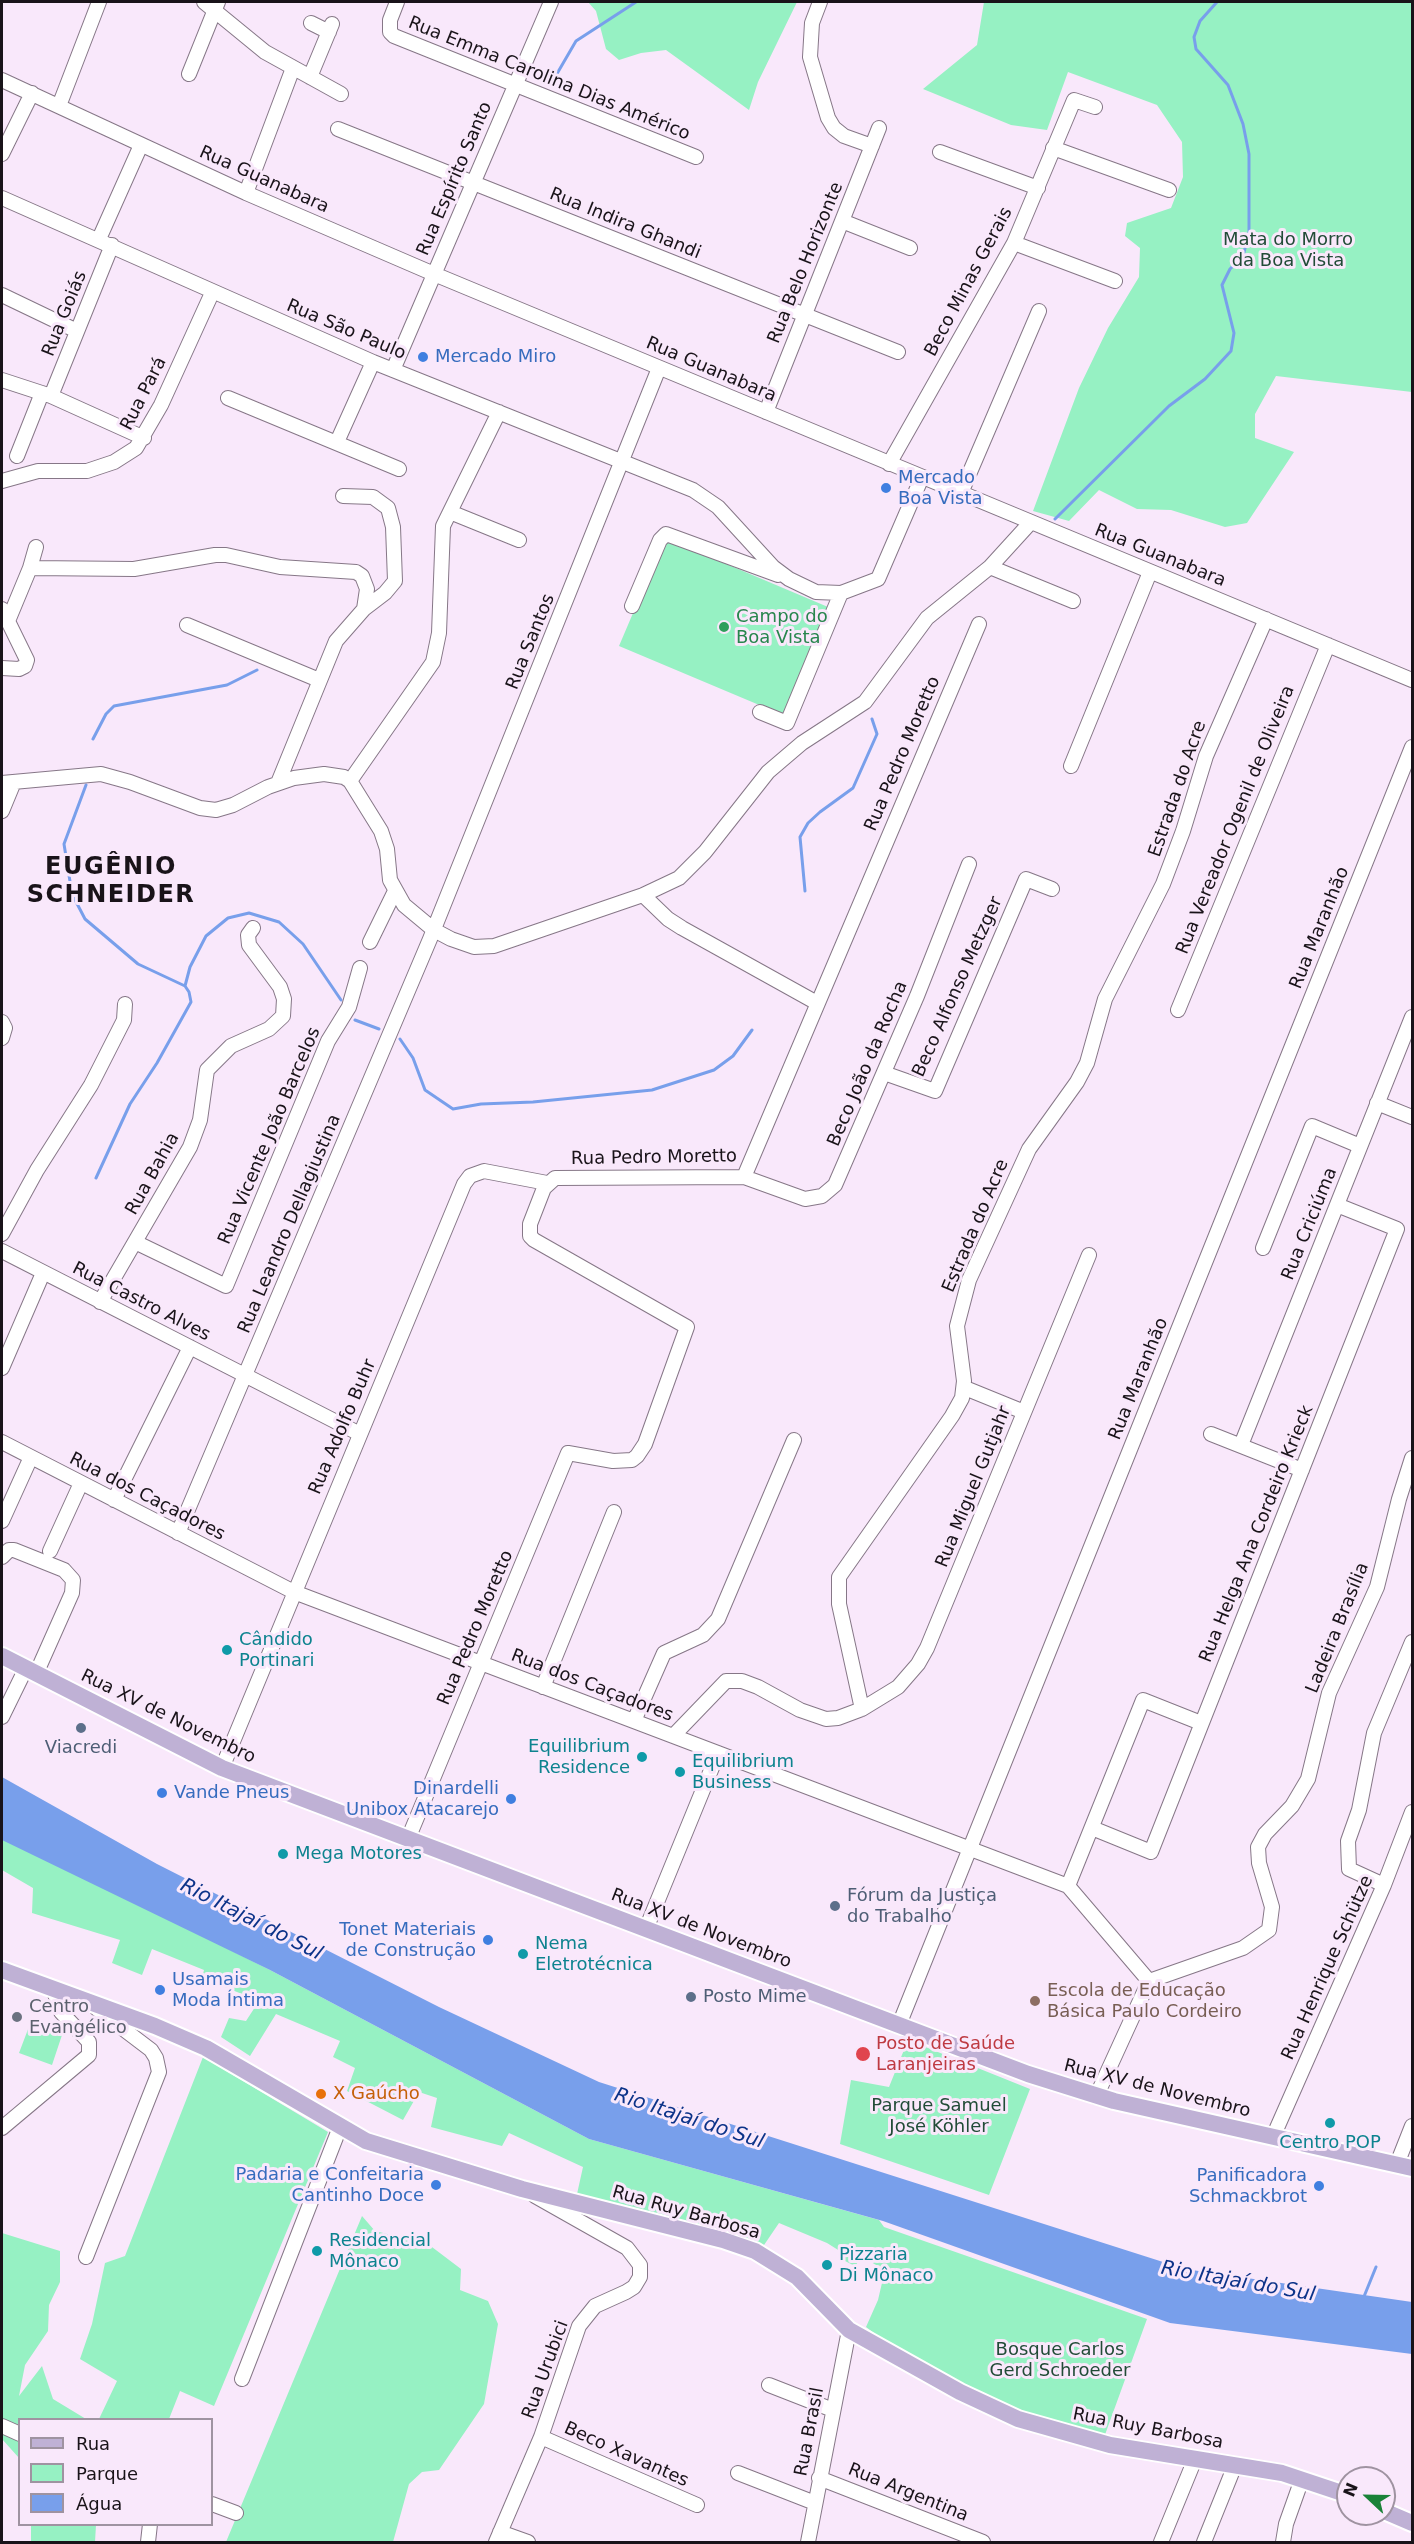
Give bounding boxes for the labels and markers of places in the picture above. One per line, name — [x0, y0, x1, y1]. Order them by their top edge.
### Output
place label: Mercado Miro — [435, 346, 556, 368]
marker: Mercado Miro — [416, 350, 430, 364]
place label: Mercado Boa Vista — [898, 467, 982, 510]
marker: Mercado Boa Vista — [879, 481, 893, 495]
place label: Campo do Boa Vista — [736, 606, 828, 648]
marker: Campo do Boa Vista — [717, 620, 731, 634]
place label: Cândido Portinari — [239, 1629, 315, 1672]
marker: Cândido Portinari — [220, 1643, 234, 1657]
marker: Viacredi — [74, 1721, 88, 1735]
place label: Equilibrium Residence — [528, 1736, 630, 1778]
place label: Viacredi — [45, 1737, 117, 1759]
marker: Equilibrium Residence — [635, 1750, 649, 1764]
place label: Equilibrium Business — [692, 1751, 794, 1794]
marker: Equilibrium Business — [673, 1765, 687, 1779]
place label: Dinardelli Unibox Atacarejo — [346, 1778, 499, 1820]
place label: Vande Pneus — [174, 1782, 289, 1804]
marker: Vande Pneus — [155, 1786, 169, 1800]
marker: Dinardelli Unibox Atacarejo — [504, 1792, 518, 1806]
place label: Mega Motores — [295, 1843, 422, 1865]
marker: Mega Motores — [276, 1847, 290, 1861]
place label: Fórum da Justiça do Trabalho — [847, 1885, 997, 1928]
marker: Fórum da Justiça do Trabalho — [828, 1899, 842, 1913]
place label: Tonet Materiais de Construção — [339, 1919, 476, 1962]
marker: Tonet Materiais de Construção — [481, 1933, 495, 1947]
place label: Nema Eletrotécnica — [535, 1933, 653, 1976]
marker: Nema Eletrotécnica — [516, 1947, 530, 1961]
place label: Usamais Moda Íntima — [172, 1969, 284, 2012]
place label: Escola de Educação Básica Paulo Cordeiro — [1047, 1980, 1242, 2022]
marker: Usamais Moda Íntima — [153, 1983, 167, 1997]
place label: Posto Mime — [703, 1986, 807, 2008]
marker: Posto Mime — [684, 1990, 698, 2004]
marker: Escola de Educação Básica Paulo Cordeiro — [1028, 1994, 1042, 2008]
place label: Centro Evangélico — [29, 1996, 127, 2038]
marker: Centro Evangélico — [10, 2010, 24, 2024]
place label: Posto de Saúde Laranjeiras — [876, 2033, 1015, 2076]
marker: Posto de Saúde Laranjeiras — [854, 2045, 872, 2063]
place label: X Gaúcho — [333, 2083, 420, 2105]
marker: X Gaúcho — [314, 2087, 328, 2101]
marker: Centro POP — [1323, 2116, 1337, 2130]
place label: Centro POP — [1279, 2132, 1381, 2154]
place label: Padaria e Confeitaria Cantinho Doce — [236, 2164, 424, 2206]
place label: Panificadora Schmackbrot — [1189, 2165, 1307, 2208]
marker: Padaria e Confeitaria Cantinho Doce — [429, 2178, 443, 2192]
marker: Panificadora Schmackbrot — [1312, 2179, 1326, 2193]
place label: Residencial Mônaco — [329, 2230, 431, 2272]
marker: Residencial Mônaco — [310, 2244, 324, 2258]
place label: Pizzaria Di Mônaco — [839, 2244, 933, 2286]
marker: Pizzaria Di Mônaco — [820, 2258, 834, 2272]

